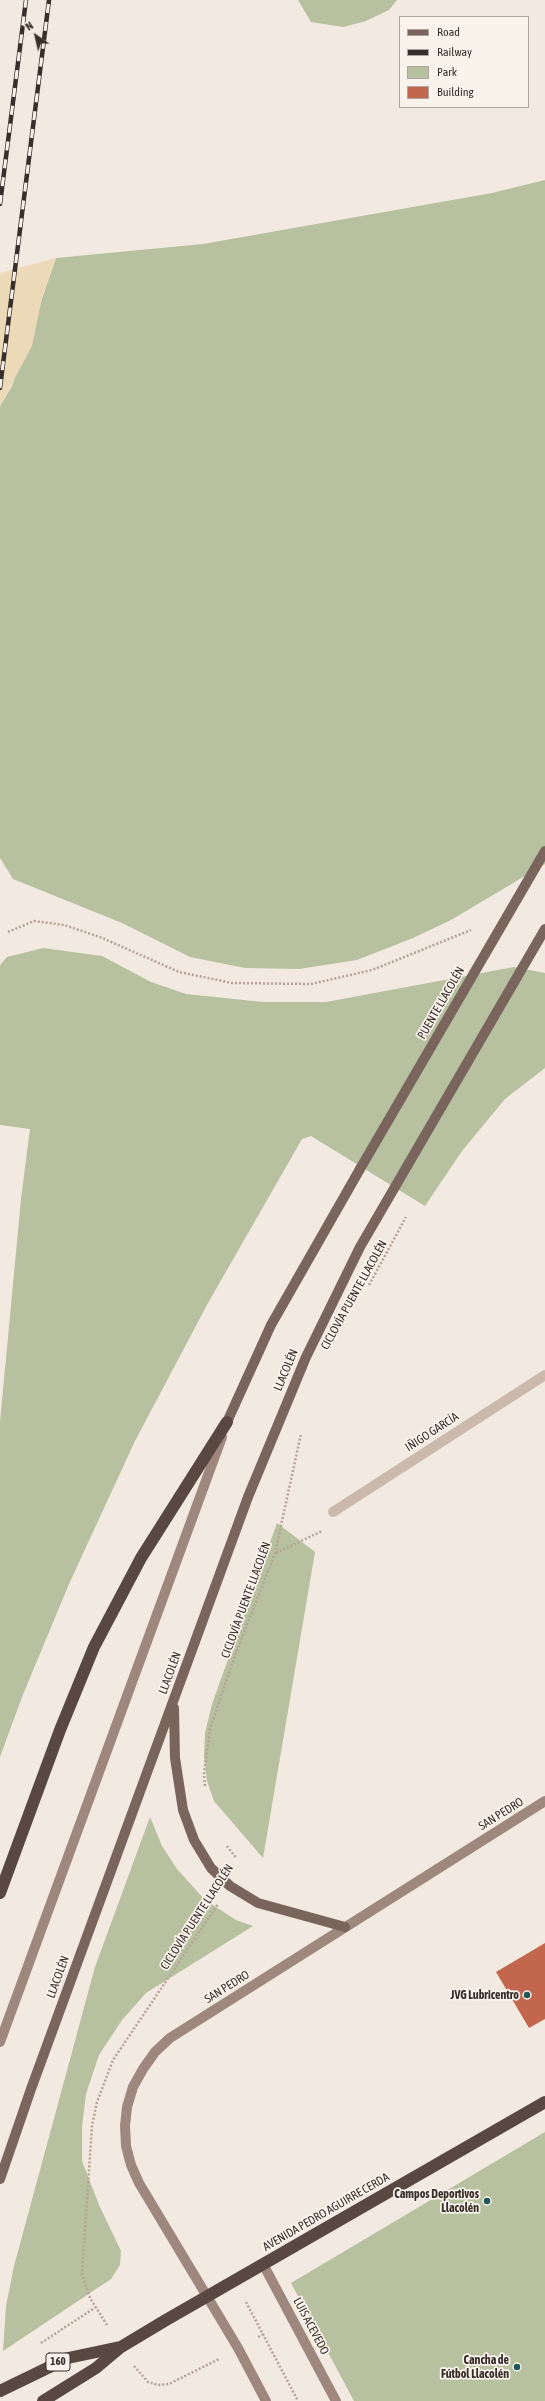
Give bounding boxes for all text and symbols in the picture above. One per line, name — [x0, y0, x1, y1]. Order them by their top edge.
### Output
north arrow — [16, 16, 56, 56]
legend — [399, 16, 529, 108]
text: N — [23, 19, 35, 33]
text: Road — [437, 25, 460, 39]
text: Railway — [437, 45, 472, 59]
text: Park — [437, 65, 457, 79]
text: Building — [437, 85, 474, 99]
street label: PUENTE LLACOLÉN — [414, 964, 468, 1042]
street label: CICLOVÍA PUENTE LLACOLÉN — [318, 1238, 390, 1352]
street label: LLACOLÉN — [271, 1347, 301, 1393]
street label: IÑIGO GARCÍA — [403, 1409, 461, 1455]
street label: CICLOVÍA PUENTE LLACOLÉN — [218, 1540, 274, 1660]
street label: LLACOLÉN — [156, 1650, 184, 1696]
street label: SAN PEDRO — [476, 1795, 526, 1833]
street label: CICLOVÍA PUENTE LLACOLÉN — [157, 1862, 237, 1972]
street label: LLACOLÉN — [44, 1954, 72, 2000]
street label: SAN PEDRO — [202, 1968, 252, 2006]
place label: JVG Lubricentro — [451, 1988, 519, 2002]
marker: JVG Lubricentro — [522, 1990, 532, 2000]
street label: AVENIDA PEDRO AGUIRRE CERDA — [260, 2170, 392, 2254]
place label: Campos Deportivos Llacolén — [394, 2187, 479, 2215]
marker: Campos Deportivos Llacolén — [482, 2196, 492, 2206]
street label: LUIS ACEVEDO — [290, 2295, 332, 2357]
road number: 160 — [46, 2353, 70, 2371]
place label: Cancha de Fútbol Llacolén — [441, 2353, 509, 2381]
marker: Cancha de Fútbol Llacolén — [512, 2362, 522, 2372]

